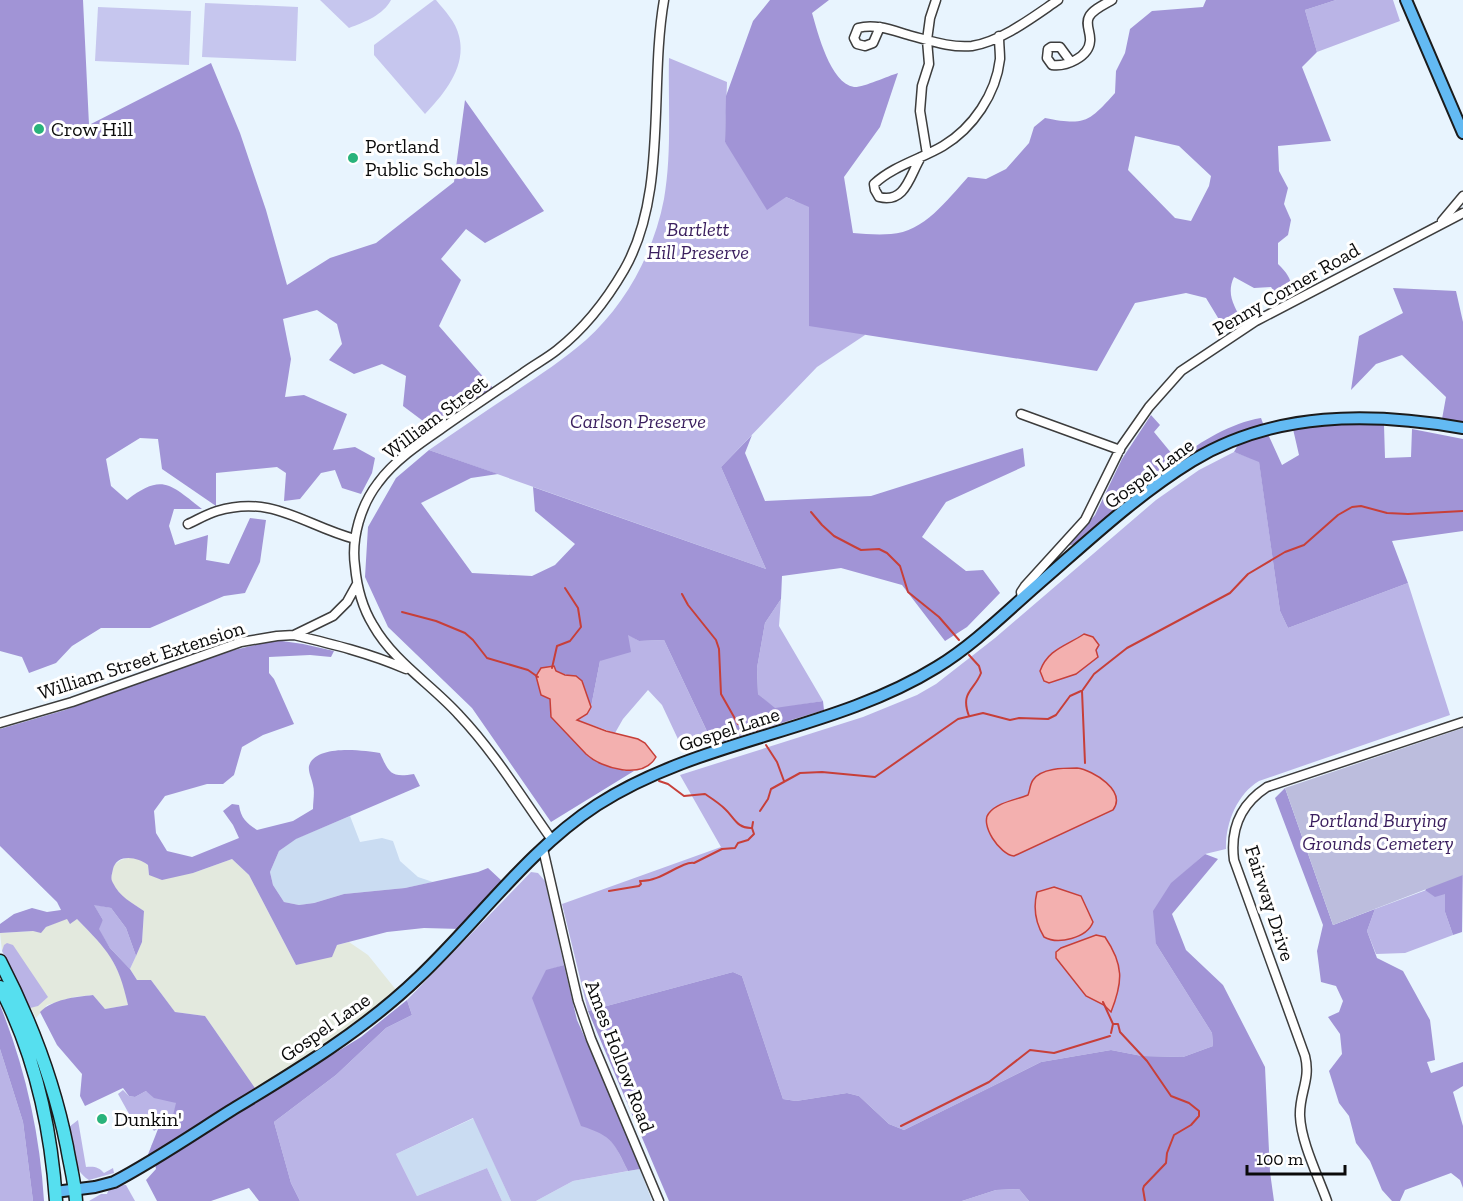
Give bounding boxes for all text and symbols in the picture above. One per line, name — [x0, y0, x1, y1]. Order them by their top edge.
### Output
place label: Crow Hill — [51, 117, 133, 141]
marker: Crow Hill — [32, 122, 46, 136]
place label: Portland Public Schools — [365, 134, 489, 181]
marker: Portland Public Schools — [346, 151, 360, 165]
park label: Bartlett Hill Preserve — [647, 217, 749, 264]
street label: Penny Corner Road — [1208, 237, 1364, 341]
street label: William Street — [378, 370, 492, 464]
park label: Carlson Preserve — [570, 409, 706, 433]
street label: Gospel Lane — [1100, 433, 1198, 513]
street label: William Street Extension — [35, 615, 248, 705]
street label: Gospel Lane — [676, 701, 782, 757]
park label: Portland Burying Grounds Cemetery — [1302, 808, 1454, 855]
street label: Fairway Drive — [1240, 842, 1300, 964]
street label: Ames Hollow Road — [580, 977, 660, 1135]
street label: Gospel Lane — [275, 987, 375, 1067]
place label: Dunkin' — [114, 1107, 182, 1131]
marker: Dunkin' — [95, 1112, 109, 1126]
scale bar — [1247, 1138, 1344, 1176]
text: 100 m — [1256, 1148, 1304, 1170]

